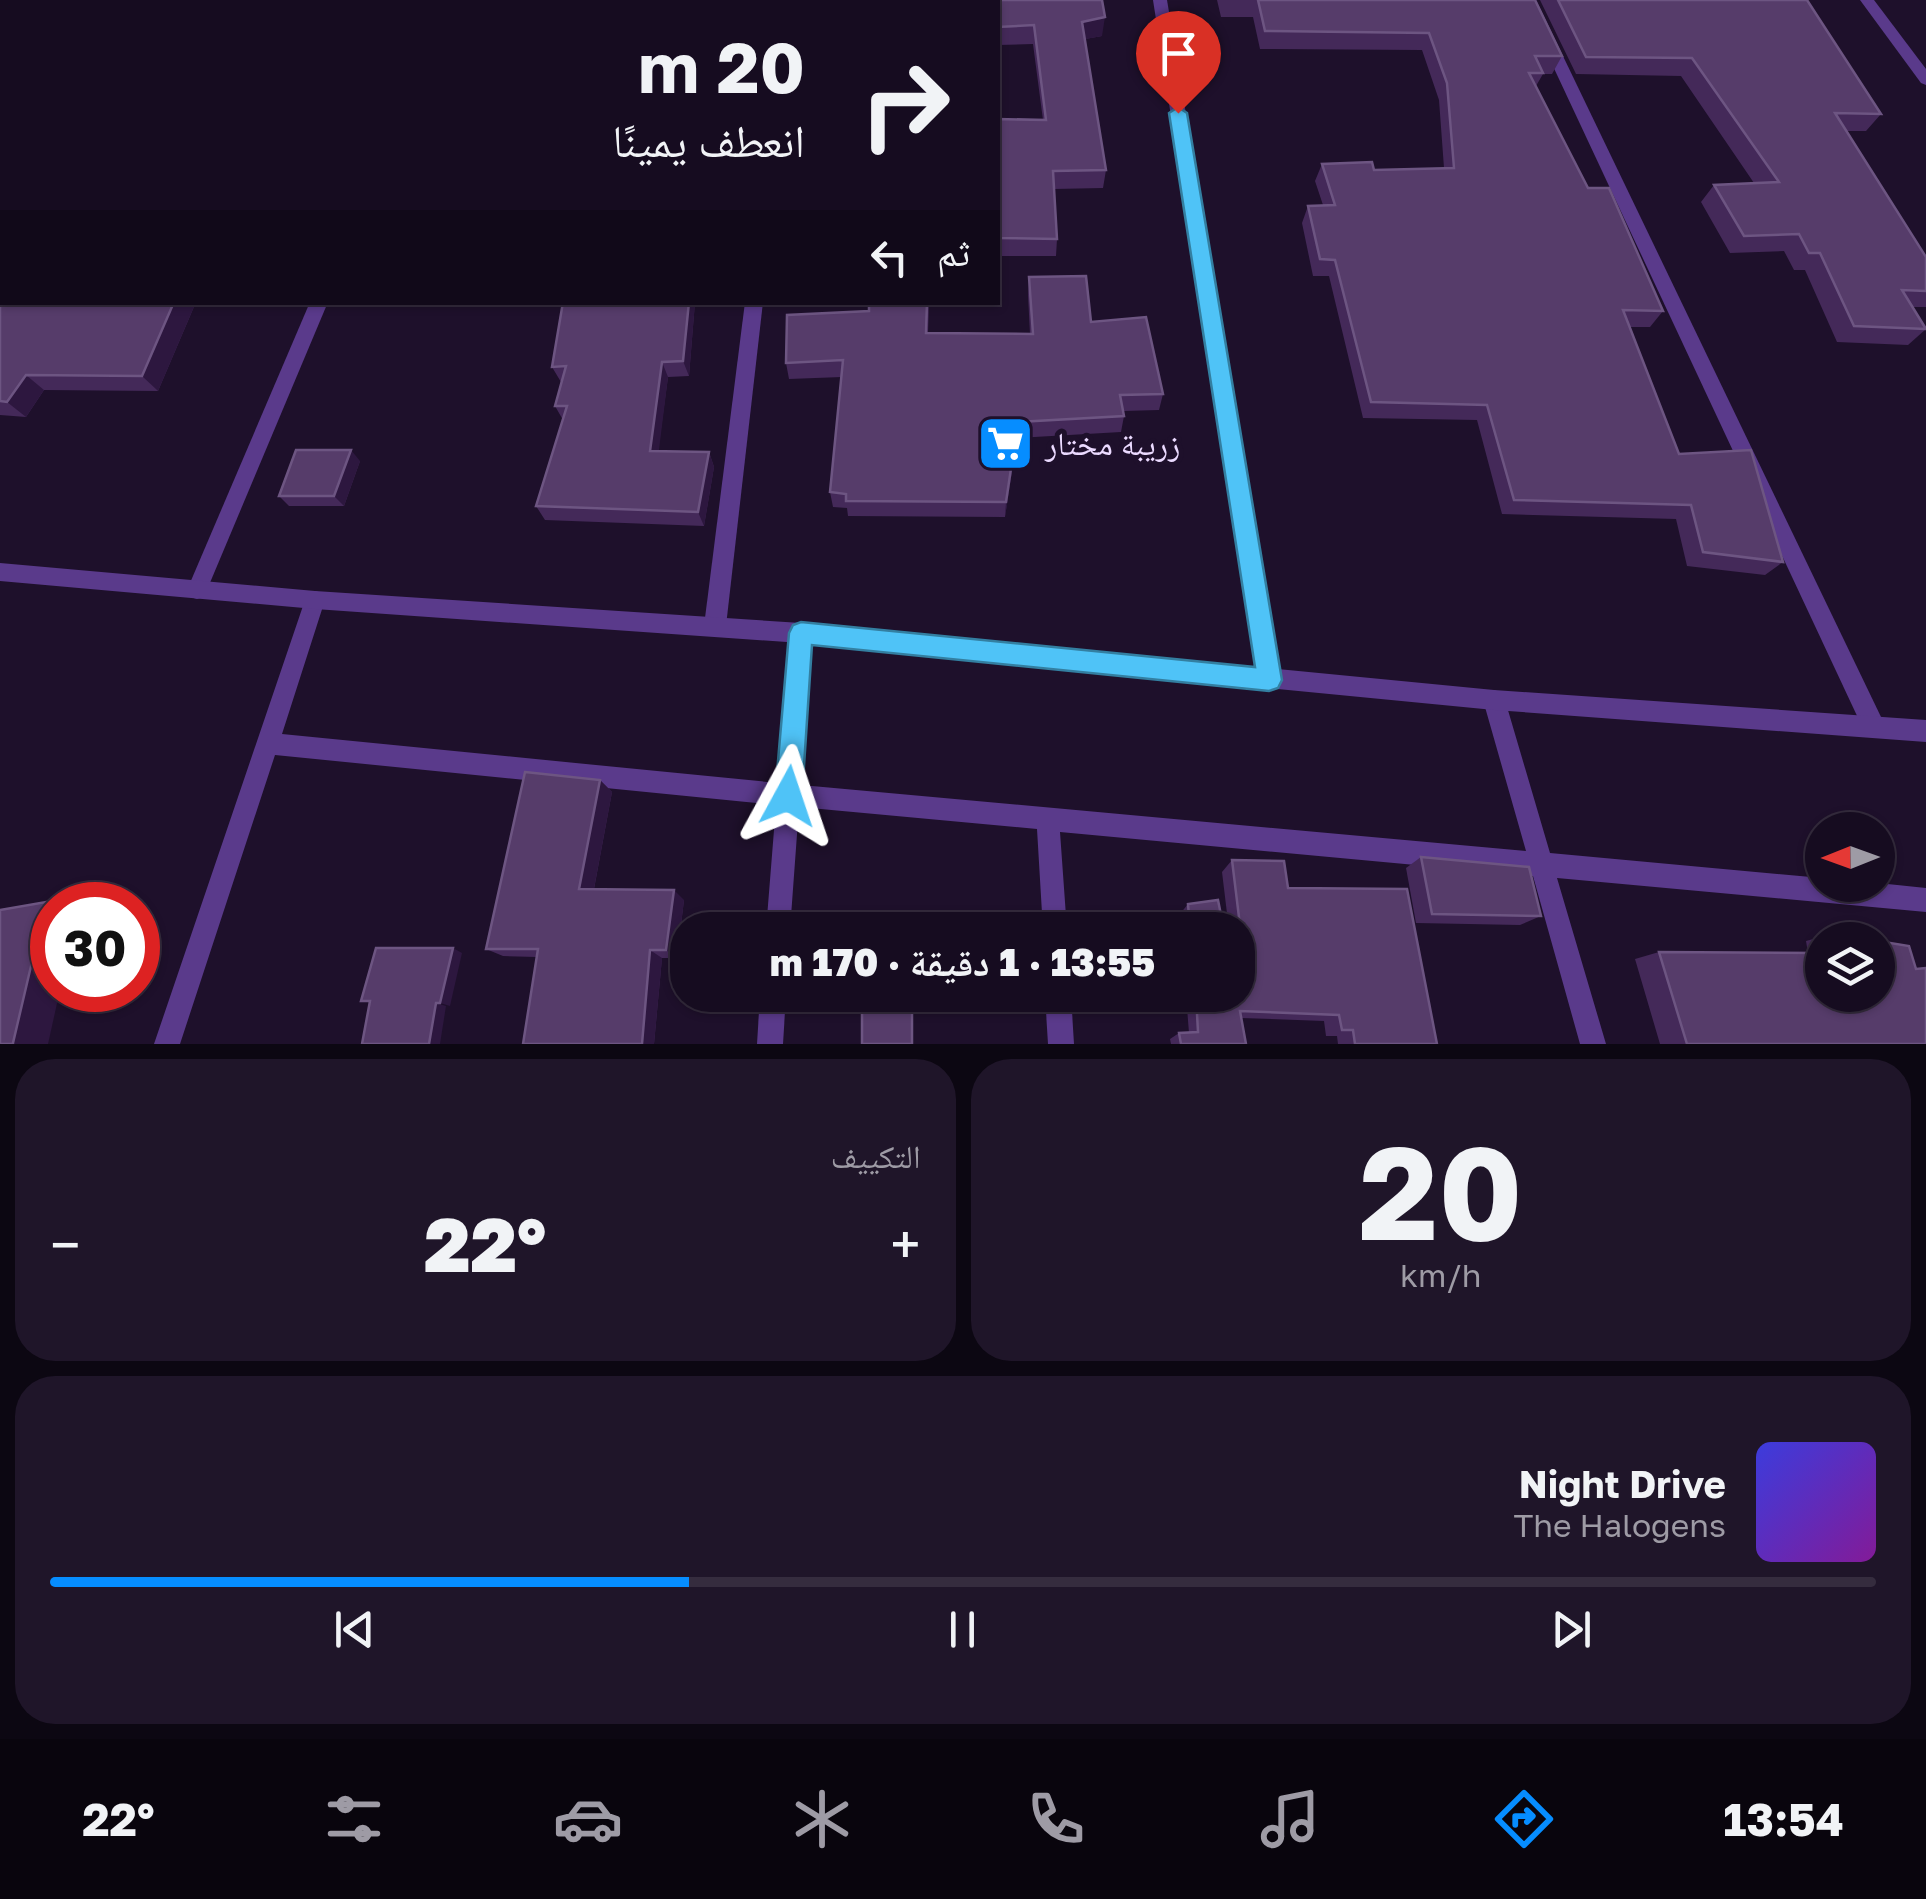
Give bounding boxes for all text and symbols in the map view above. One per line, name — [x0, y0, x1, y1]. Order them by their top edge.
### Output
pin — [1136, 11, 1221, 114]
text: 20 m — [638, 24, 805, 108]
icon: arrive — [1151, 26, 1206, 81]
icon: right — [840, 40, 970, 170]
text: انعطف يمينًا — [612, 113, 805, 167]
text: ثم — [937, 229, 970, 274]
icon: left — [862, 230, 917, 285]
supermarket icon: زريبة مختار — [976, 414, 1036, 474]
place label: زريبة مختار — [1044, 424, 1180, 462]
position arrow — [736, 744, 840, 848]
north arrow — [1805, 812, 1895, 902]
map controls — [1805, 812, 1895, 1012]
speed limit sign: 30 — [30, 882, 160, 1012]
button: layers — [1805, 922, 1895, 1012]
text: 13:55 · 1 دقيقة · 170 m — [770, 939, 1155, 984]
text: 20 — [1359, 1113, 1523, 1269]
text: التكييف — [831, 1137, 921, 1175]
text: 22° — [424, 1198, 546, 1289]
text: − — [50, 1211, 80, 1277]
text: + — [890, 1211, 920, 1277]
text: km/h — [1400, 1256, 1481, 1294]
text: Night Drive — [1519, 1461, 1726, 1506]
text: The Halogens — [1514, 1506, 1726, 1544]
icon: previous — [327, 1602, 382, 1657]
icon: pause — [935, 1602, 990, 1657]
icon: next — [1544, 1602, 1599, 1657]
icon: filters — [319, 1784, 389, 1854]
icon: car — [553, 1784, 623, 1854]
icon: climate — [787, 1784, 857, 1854]
icon: phone — [1021, 1784, 1091, 1854]
icon: music — [1255, 1784, 1325, 1854]
icon: directions — [1489, 1784, 1559, 1854]
text: 22° — [82, 1792, 155, 1846]
text: 13:54 — [1723, 1792, 1844, 1846]

